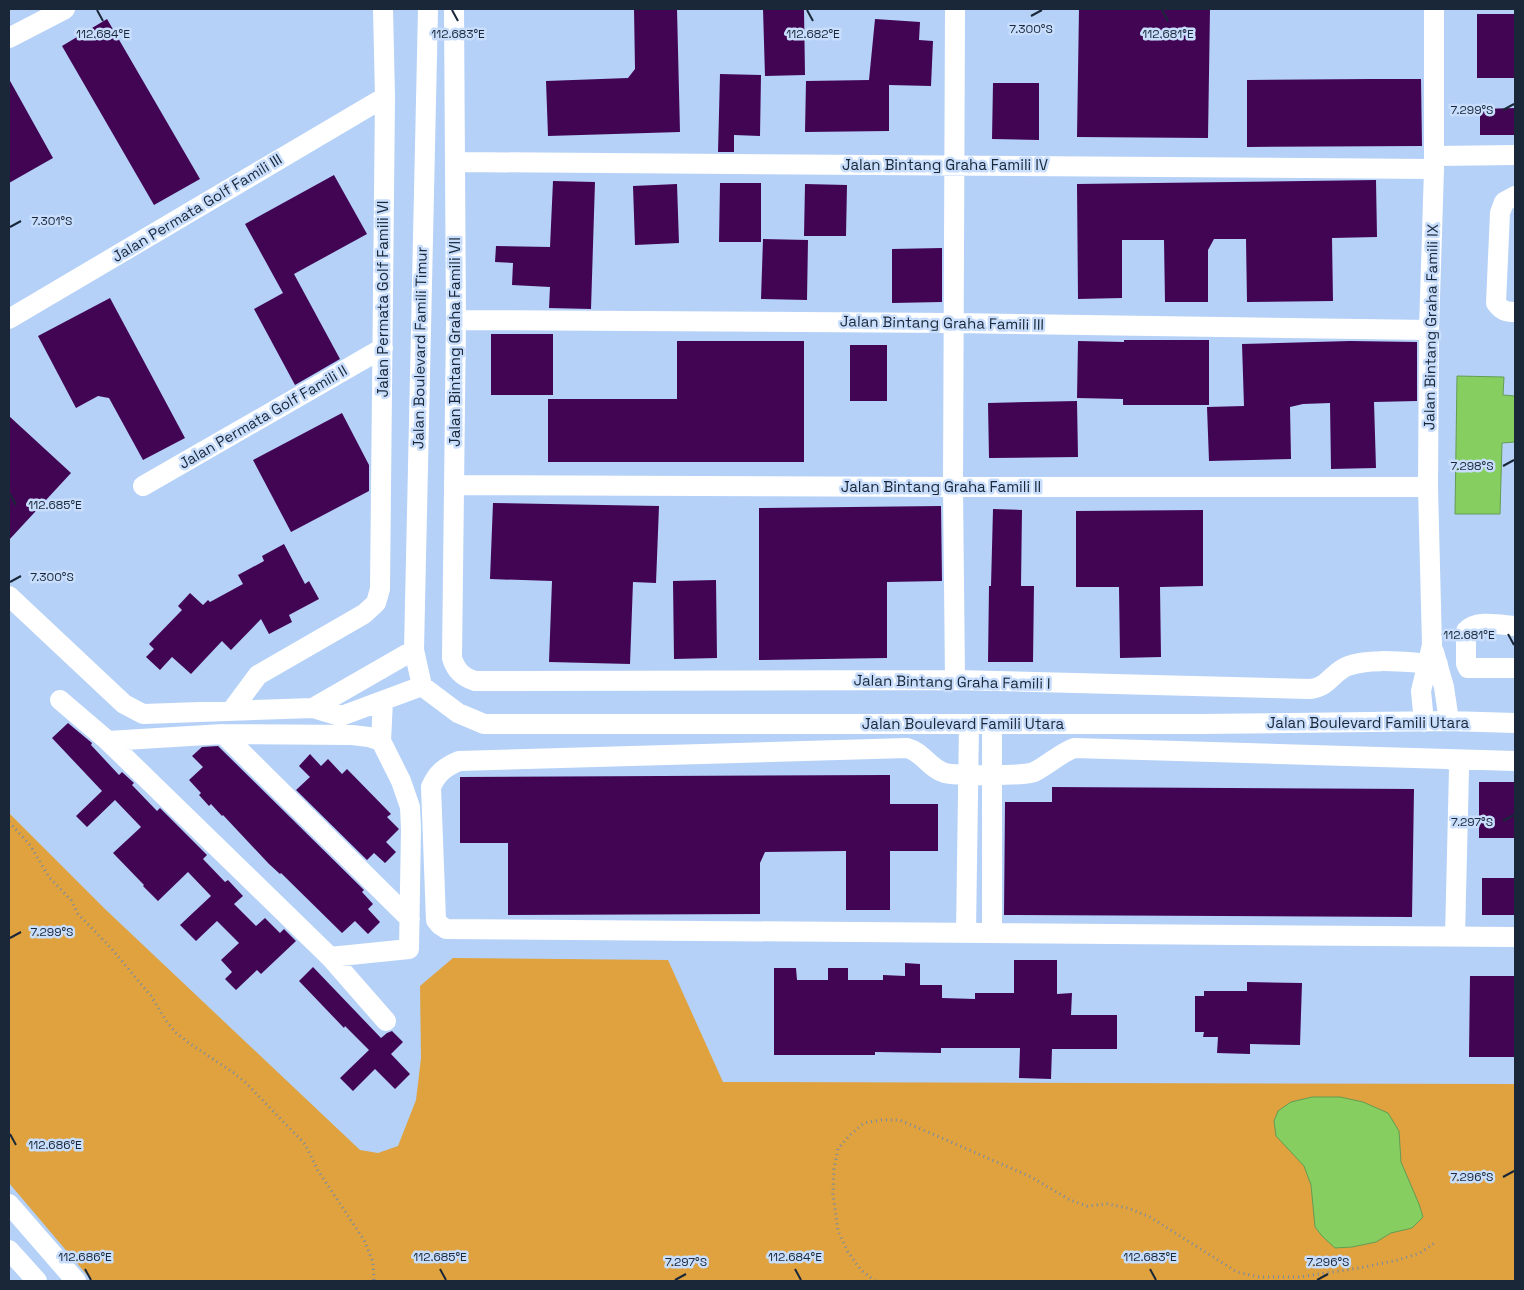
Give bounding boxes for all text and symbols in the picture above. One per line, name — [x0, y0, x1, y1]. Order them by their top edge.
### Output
text: 7.300°S — [1009, 21, 1053, 37]
text: 112.684°E — [76, 26, 130, 42]
text: 112.683°E — [431, 26, 485, 42]
text: 112.682°E — [786, 26, 840, 42]
text: 112.681°E — [1142, 26, 1194, 42]
text: 7.299°S — [1451, 102, 1493, 118]
street label: Jalan Permata Golf Famili III — [108, 149, 285, 266]
street label: Jalan Bintang Graha Famili IV — [842, 155, 1048, 174]
street label: Jalan Permata Golf Famili VI — [373, 201, 392, 397]
text: 7.301°S — [32, 213, 72, 229]
street label: Jalan Bintang Graha Famili IX — [1419, 223, 1442, 430]
street label: Jalan Bintang Graha Famili VII — [445, 237, 464, 447]
street label: Jalan Boulevard Famili Timur — [408, 246, 431, 449]
street label: Jalan Bintang Graha Famili III — [840, 311, 1044, 334]
street label: Jalan Permata Golf Famili II — [175, 361, 350, 473]
text: 7.298°S — [1451, 458, 1493, 474]
street label: Jalan Bintang Graha Famili II — [841, 477, 1041, 496]
text: 112.685°E — [28, 497, 82, 513]
text: 7.300°S — [30, 569, 74, 585]
text: 112.681°E — [1443, 627, 1495, 643]
street label: Jalan Bintang Graha Famili I — [853, 670, 1051, 693]
street label: Jalan Boulevard Famili Utara — [1267, 713, 1470, 732]
street label: Jalan Boulevard Famili Utara — [862, 714, 1065, 733]
text: 7.297°S — [1451, 814, 1493, 830]
text: 7.299°S — [31, 924, 73, 940]
text: 112.686°E — [28, 1137, 82, 1153]
text: 7.296°S — [1451, 1169, 1493, 1185]
text: 112.686°E — [58, 1249, 112, 1265]
text: 112.685°E — [413, 1249, 467, 1265]
text: 112.684°E — [768, 1249, 822, 1265]
text: 112.683°E — [1123, 1249, 1177, 1265]
text: 7.297°S — [665, 1254, 707, 1270]
text: 7.296°S — [1307, 1254, 1349, 1270]

